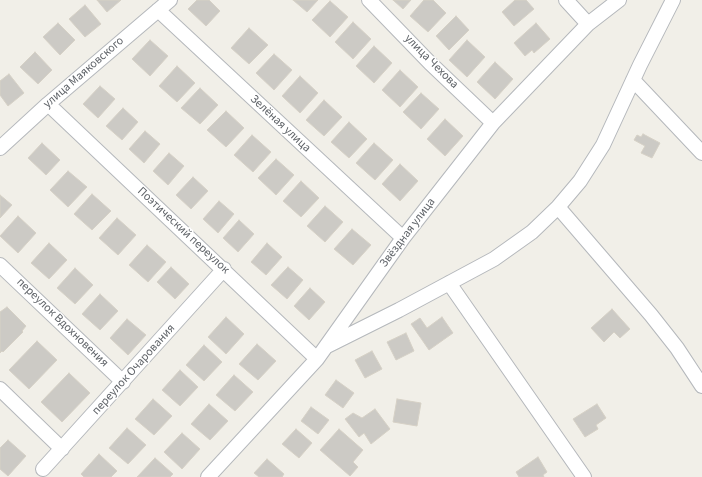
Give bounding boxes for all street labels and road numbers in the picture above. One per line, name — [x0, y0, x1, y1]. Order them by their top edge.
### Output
street label: улица Чехова — [401, 32, 461, 92]
street label: улица Маяковского — [41, 34, 127, 112]
street label: Зелёная улица — [247, 92, 313, 156]
street label: Поэтический переулок — [134, 185, 232, 277]
street label: Звёздная улица — [377, 195, 439, 271]
street label: переулок Вдохновения — [13, 275, 111, 371]
street label: переулок Очарования — [89, 322, 179, 418]

